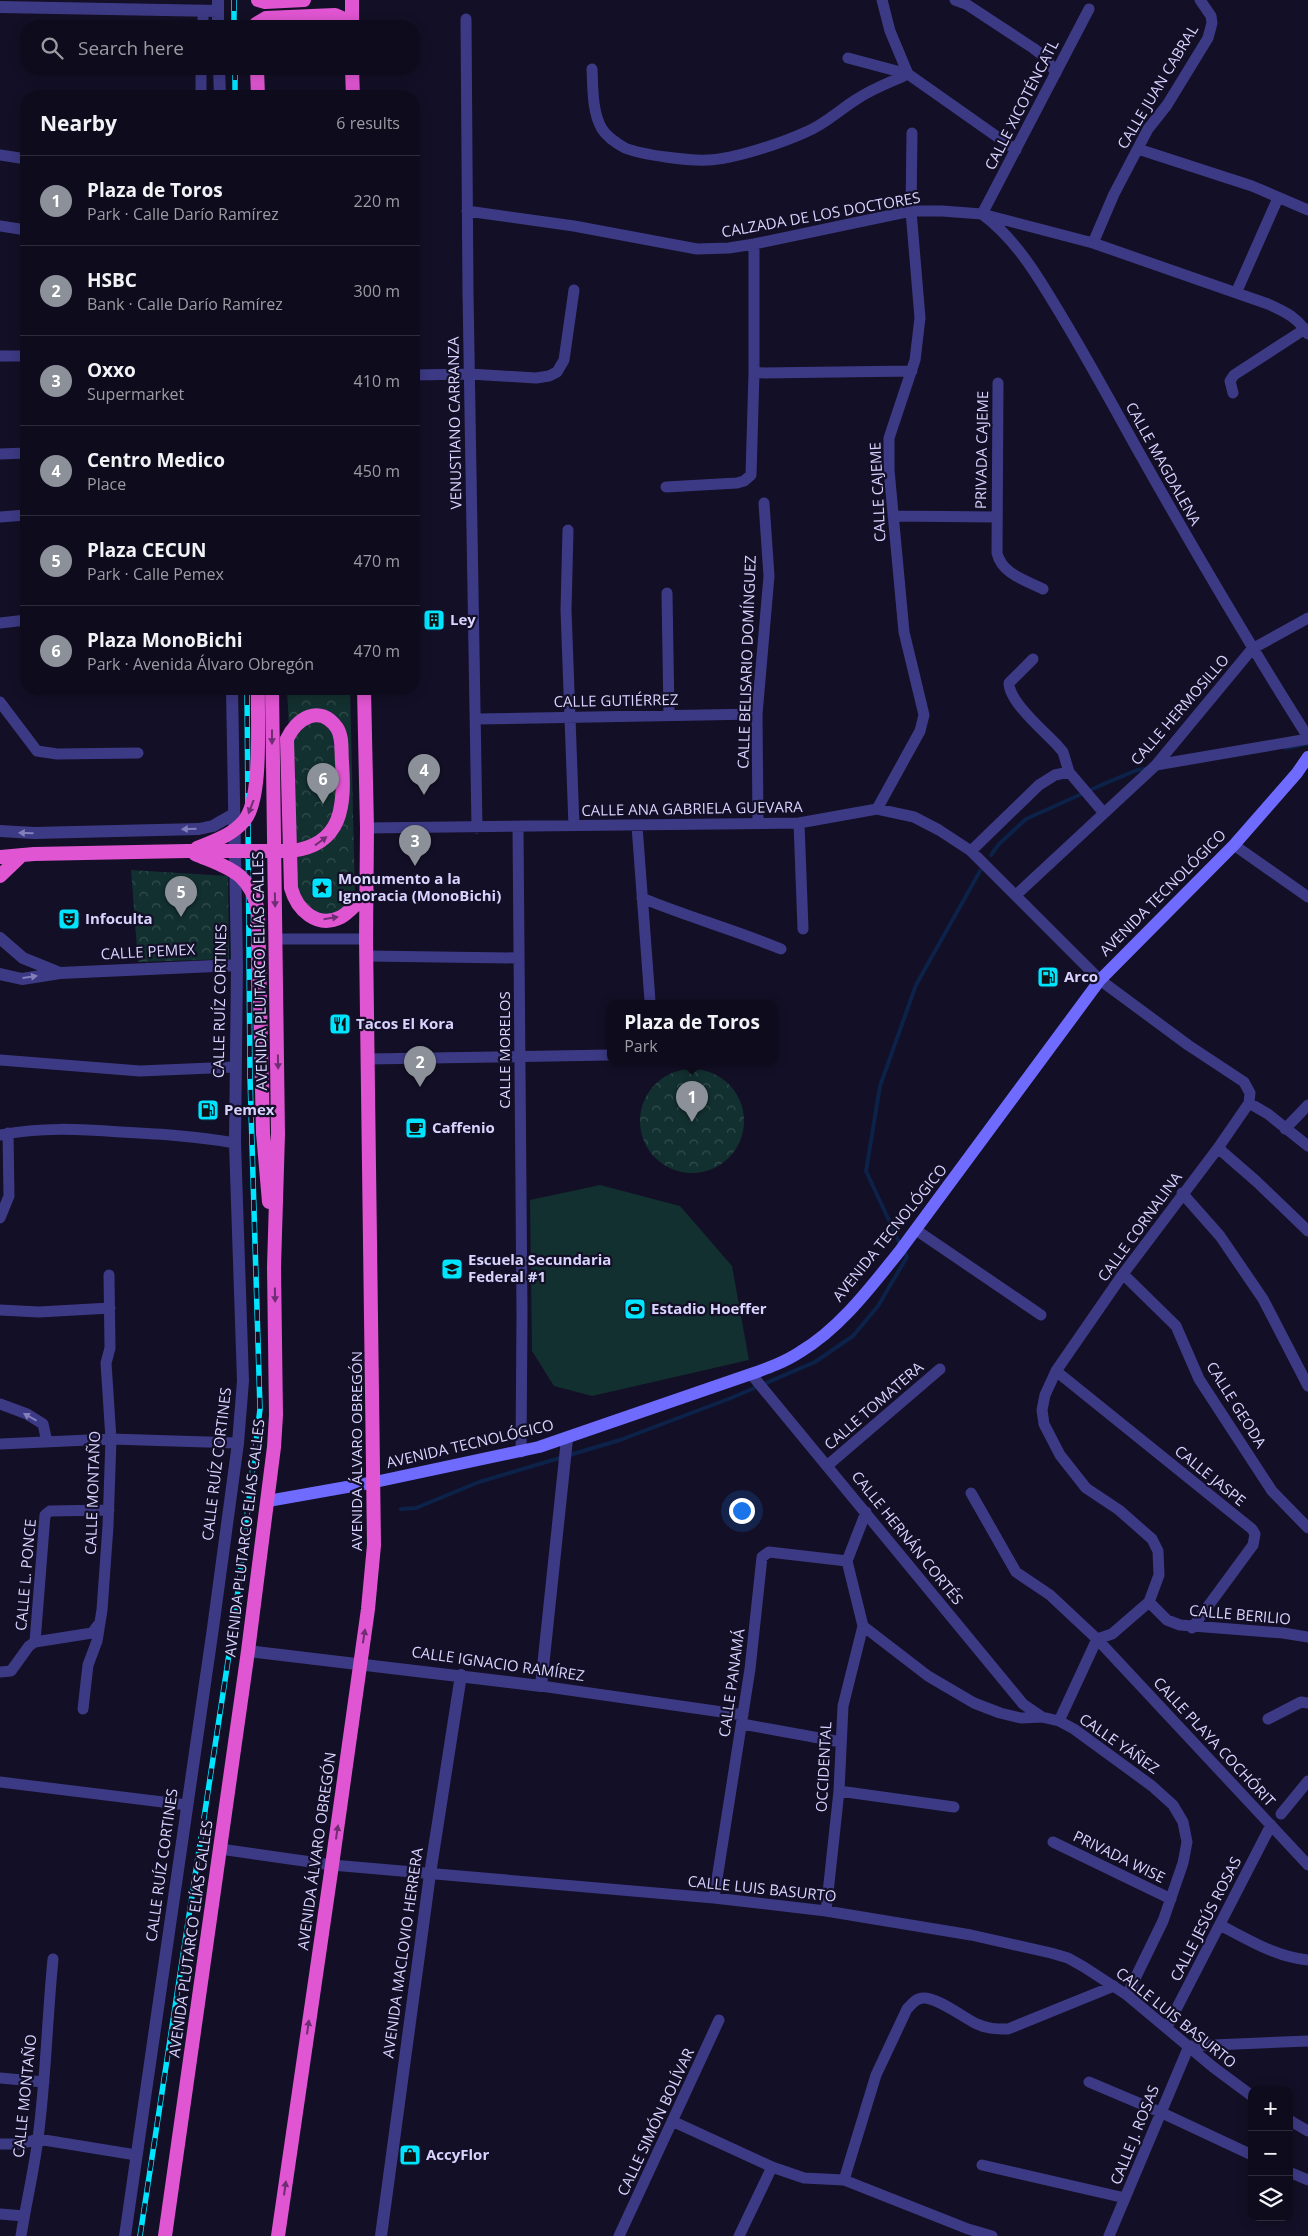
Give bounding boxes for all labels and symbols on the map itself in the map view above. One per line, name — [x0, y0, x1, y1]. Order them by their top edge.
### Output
street label: CALLE JUAN CABRAL — [1112, 20, 1202, 152]
street label: CALLE XICOTÉNCATL — [980, 36, 1063, 173]
street label: CALZADA DE LOS DOCTORES — [720, 187, 922, 241]
street label: VENUSTIANO CARRANZA — [442, 336, 466, 510]
street label: PRIVADA CAJEME — [970, 391, 992, 509]
street label: CALLE MAGDALENA — [1122, 398, 1206, 529]
street label: CALLE CAJEME — [864, 442, 890, 542]
street label: CALLE BELISARIO DOMÍNGUEZ — [732, 555, 760, 769]
building icon: Ley — [422, 608, 446, 632]
place label: Ley — [450, 609, 476, 629]
street label: CALLE HERMOSILLO — [1126, 650, 1233, 769]
street label: CALLE GUTIÉRREZ — [553, 689, 679, 711]
one-way arrow — [268, 730, 276, 746]
pin: 4 — [408, 754, 440, 795]
pin: 6 — [307, 763, 339, 804]
street label: CALLE ANA GABRIELA GUEVARA — [581, 796, 803, 820]
one-way arrow — [247, 800, 255, 815]
pin: 3 — [399, 825, 431, 866]
street label: AVENIDA TECNOLÓGICO — [1095, 825, 1230, 960]
one-way arrow — [181, 826, 197, 834]
one-way arrow — [18, 828, 34, 836]
one-way arrow — [314, 836, 327, 846]
street label: AVENIDA PLUTARCO ELÍAS CALLES — [247, 851, 271, 1091]
place label: Monumento a la Ignoracia (MonoBichi) — [338, 868, 501, 905]
pin: 5 — [165, 876, 197, 917]
place icon: Monumento a la Ignoracia (MonoBichi) — [310, 876, 334, 900]
one-way arrow — [271, 892, 279, 908]
theatre icon: Infoculta — [57, 907, 81, 931]
place label: Infoculta — [85, 908, 153, 928]
one-way arrow — [324, 914, 340, 922]
street label: CALLE RUÍZ CORTINES — [208, 924, 230, 1078]
street label: CALLE PEMEX — [100, 939, 196, 963]
fuel station icon: Arco — [1036, 965, 1060, 989]
place label: Arco — [1064, 966, 1098, 986]
one-way arrow — [22, 973, 38, 981]
street label: CALLE MORELOS — [494, 991, 514, 1109]
restaurant icon: Tacos El Kora — [328, 1012, 352, 1036]
place label: Tacos El Kora — [356, 1013, 454, 1033]
pin: 2 — [404, 1046, 436, 1087]
one-way arrow — [274, 1055, 282, 1071]
pin: 1 — [676, 1081, 708, 1122]
fuel station icon: Pemex — [196, 1098, 220, 1122]
place label: Pemex — [224, 1099, 275, 1119]
cafe icon: Caffenio — [404, 1116, 428, 1140]
place label: Caffenio — [432, 1117, 495, 1137]
street label: AVENIDA TECNOLÓGICO — [828, 1160, 951, 1305]
street label: CALLE CORNALINA — [1093, 1167, 1186, 1285]
place label: Escuela Secundaria Federal #1 — [468, 1249, 611, 1286]
school or university icon: Escuela Secundaria Federal #1 — [440, 1257, 464, 1281]
one-way arrow — [271, 1287, 279, 1303]
sports icon: Estadio Hoeffer — [623, 1297, 647, 1321]
place label: Estadio Hoeffer — [651, 1298, 767, 1318]
street label: AVENIDA ÁLVARO OBREGÓN — [346, 1351, 366, 1551]
street label: CALLE TOMATERA — [820, 1356, 927, 1454]
street label: CALLE GEODA — [1202, 1358, 1272, 1452]
street label: CALLE RUÍZ CORTINES — [197, 1386, 235, 1542]
one-way arrow — [24, 1412, 37, 1421]
street label: AVENIDA TECNOLÓGICO — [384, 1414, 555, 1472]
street label: AVENIDA PLUTARCO ELÍAS CALLES — [219, 1418, 269, 1658]
street label: CALLE MONTAÑO — [80, 1431, 104, 1555]
street label: CALLE JASPE — [1171, 1440, 1250, 1510]
street label: CALLE HERNÁN CORTÉS — [848, 1466, 968, 1608]
your location — [729, 1498, 755, 1524]
street label: CALLE L. PONCE — [10, 1518, 40, 1632]
street label: CALLE BERILIO — [1188, 1600, 1292, 1628]
one-way arrow — [360, 1627, 368, 1643]
street label: CALLE PANAMÁ — [714, 1627, 749, 1738]
street label: CALLE IGNACIO RAMÍREZ — [410, 1641, 586, 1685]
street label: CALLE PLAYA COCHÓRIT — [1149, 1672, 1280, 1811]
street label: CALLE YÁÑEZ — [1076, 1708, 1163, 1778]
street label: OCCIDENTAL — [811, 1721, 835, 1813]
street label: AVENIDA ÁLVARO OBREGÓN — [292, 1750, 340, 1951]
street label: CALLE RUÍZ CORTINES — [140, 1787, 182, 1943]
street label: AVENIDA PLUTARCO ELÍAS CALLES — [163, 1819, 217, 2059]
one-way arrow — [333, 1823, 341, 1839]
street label: PRIVADA WISE — [1070, 1825, 1169, 1887]
street label: AVENIDA MACLOVIO HERRERA — [377, 1846, 427, 2059]
street label: CALLE JESÚS ROSAS — [1165, 1853, 1245, 1984]
street label: CALLE LUIS BASURTO — [687, 1870, 837, 1906]
street label: CALLE LUIS BASURTO — [1112, 1962, 1241, 2072]
one-way arrow — [305, 2019, 313, 2035]
street label: CALLE MONTAÑO — [8, 2033, 40, 2159]
street label: CALLE SIMÓN BOLÍVAR — [612, 2044, 698, 2199]
street label: CALLE J. ROSAS — [1105, 2082, 1163, 2187]
shop icon: AccyFlor — [398, 2143, 422, 2167]
place label: AccyFlor — [426, 2144, 489, 2164]
one-way arrow — [281, 2179, 289, 2195]

